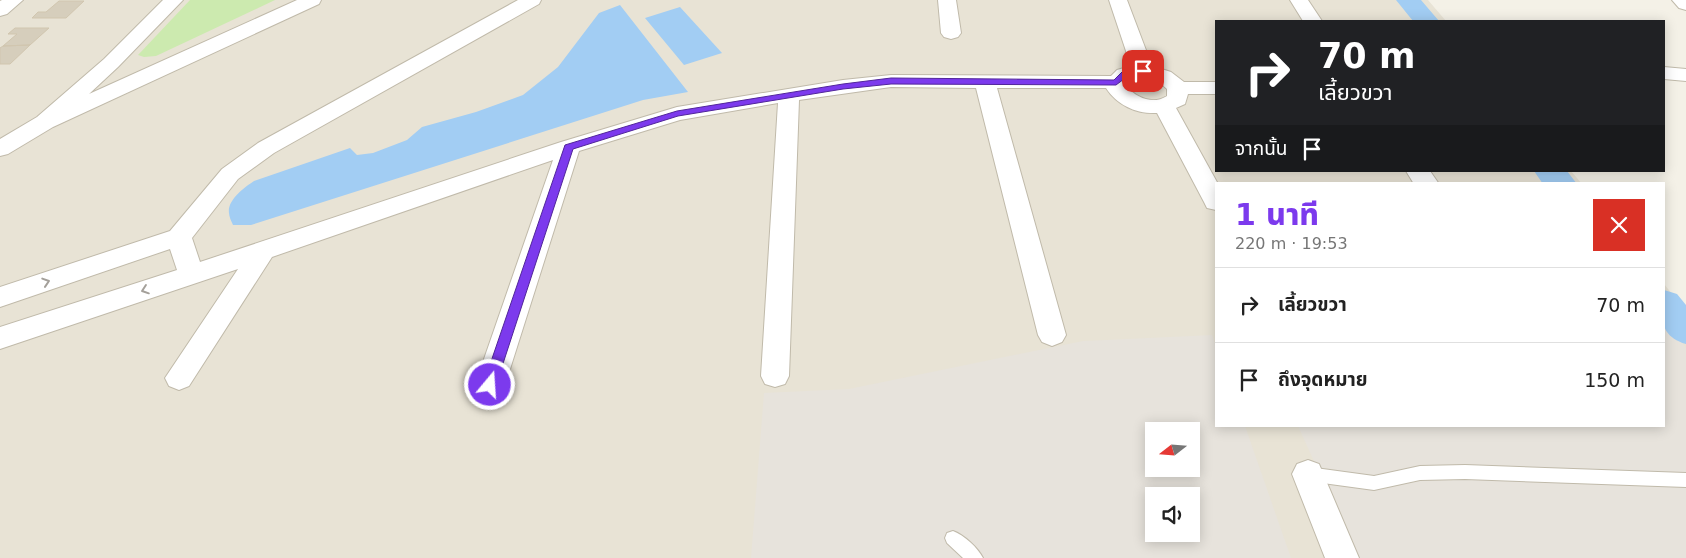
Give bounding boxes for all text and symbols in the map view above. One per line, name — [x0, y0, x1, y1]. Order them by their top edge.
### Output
text: 70 m — [1318, 36, 1415, 76]
icon: right — [1235, 40, 1300, 105]
pin — [1122, 50, 1164, 92]
icon: arrive — [1129, 57, 1157, 85]
text: เลี้ยวขวา — [1318, 80, 1393, 105]
icon: arrive — [1298, 135, 1326, 163]
text: จากนั้น — [1235, 137, 1288, 159]
text: 1 นาที — [1235, 197, 1319, 232]
button: close — [1593, 199, 1645, 251]
text: 220 m · 19:53 — [1235, 234, 1348, 253]
one-way arrow — [42, 278, 50, 288]
one-way arrow — [141, 284, 150, 294]
icon: right — [1235, 291, 1263, 319]
text: เลี้ยวขวา — [1278, 293, 1347, 315]
text: 70 m — [1596, 294, 1645, 316]
position arrow — [463, 358, 515, 410]
icon: arrive — [1235, 366, 1263, 394]
text: ถึงจุดหมาย — [1278, 368, 1368, 390]
text: 150 m — [1584, 369, 1645, 391]
north arrow — [1145, 422, 1200, 478]
map controls — [1145, 422, 1200, 542]
button: sound — [1145, 487, 1200, 542]

